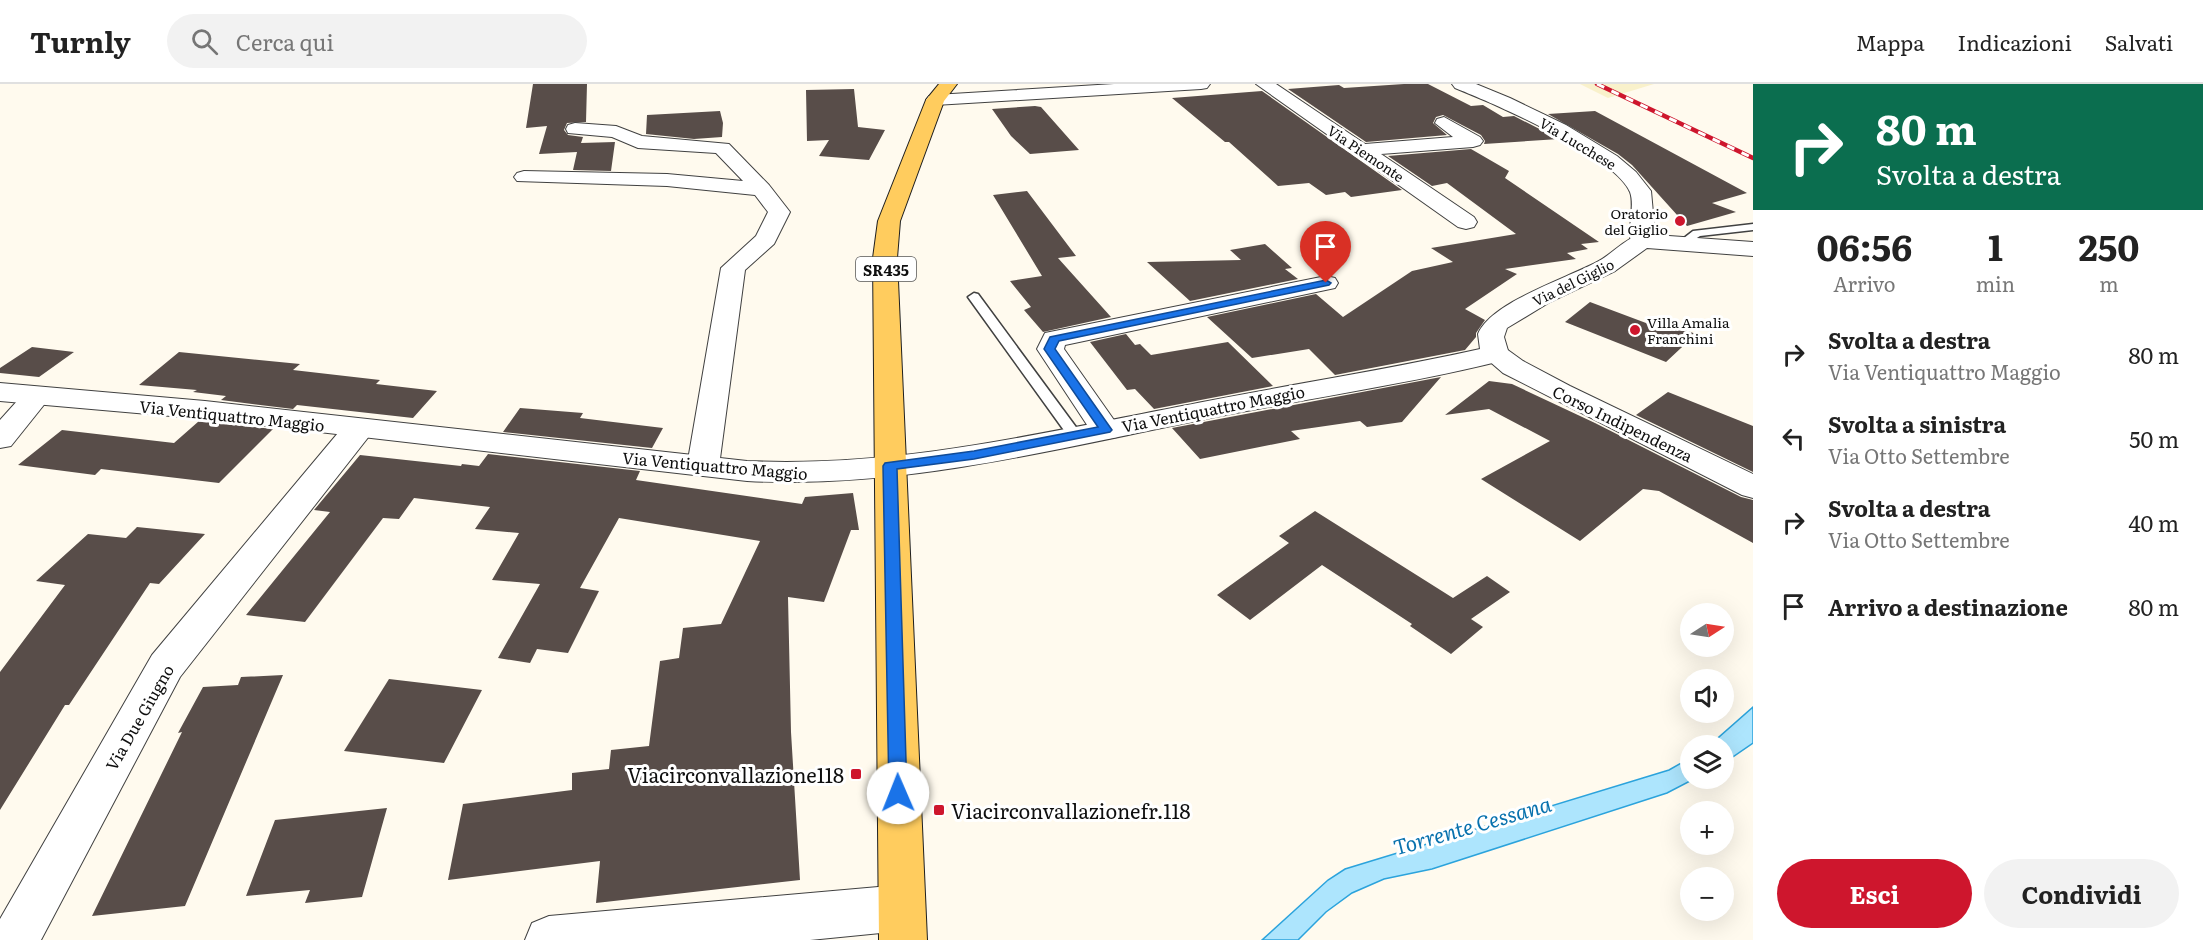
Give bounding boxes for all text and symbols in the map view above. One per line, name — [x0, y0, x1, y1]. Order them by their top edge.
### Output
search box — [167, 14, 587, 68]
text: Turnly — [30, 20, 131, 62]
icon: search — [188, 25, 221, 58]
text: Cerca qui — [236, 25, 334, 58]
text: Mappa — [1856, 26, 1925, 57]
text: Indicazioni — [1958, 26, 2072, 57]
text: Salvati — [2105, 26, 2173, 57]
text: 80 m — [1876, 96, 1977, 158]
icon: right — [1777, 108, 1855, 186]
street label: Via Lucchese — [1536, 112, 1620, 174]
street label: Via Piemonte — [1324, 120, 1408, 186]
text: Svolta a destra — [1876, 153, 2061, 193]
place label: Oratorio del Giglio — [1605, 203, 1668, 239]
marker: Oratorio del Giglio — [1673, 214, 1687, 228]
text: 06:56 — [1817, 219, 1912, 272]
text: 1 — [1988, 219, 2003, 272]
text: 250 — [2079, 219, 2139, 272]
pin — [1300, 221, 1351, 283]
icon: arrive — [1309, 230, 1342, 263]
street label: Via del Giglio — [1529, 254, 1617, 310]
road number: SR435 — [856, 257, 916, 281]
text: Arrivo — [1833, 268, 1896, 298]
text: min — [1976, 268, 2015, 298]
text: m — [2099, 268, 2119, 298]
place label: Villa Amalia Franchini — [1647, 312, 1730, 348]
marker: Villa Amalia Franchini — [1628, 323, 1642, 337]
text: Svolta a destra — [1828, 323, 1990, 356]
icon: right — [1777, 338, 1810, 371]
text: 80 m — [2128, 338, 2179, 371]
text: Via Ventiquattro Maggio — [1828, 356, 2061, 386]
street label: Via Ventiquattro Maggio — [1119, 378, 1307, 438]
street label: Corso Indipendenza — [1549, 379, 1697, 468]
street label: Via Ventiquattro Maggio — [138, 393, 326, 437]
text: Svolta a sinistra — [1828, 407, 2006, 440]
icon: left — [1777, 422, 1810, 455]
text: 50 m — [2129, 422, 2179, 455]
text: Via Otto Settembre — [1828, 440, 2010, 470]
street label: Via Ventiquattro Maggio — [621, 445, 809, 485]
text: Svolta a destra — [1828, 491, 1990, 524]
icon: right — [1777, 506, 1810, 539]
text: 40 m — [2128, 506, 2179, 539]
text: Via Otto Settembre — [1828, 524, 2010, 554]
icon: arrive — [1777, 590, 1810, 623]
text: Arrivo a destinazione — [1828, 590, 2068, 623]
text: 80 m — [2128, 590, 2179, 623]
north arrow — [1680, 603, 1734, 657]
map controls — [1680, 603, 1734, 921]
street label: Via Due Giugno — [99, 660, 179, 774]
button: sound — [1680, 669, 1734, 723]
button: layers — [1680, 735, 1734, 789]
place label: Viacirconvallazione118 — [627, 759, 844, 789]
position arrow — [866, 761, 930, 825]
marker: Viacirconvallazione118 — [849, 767, 863, 781]
water label: Torrente Cessana — [1389, 787, 1555, 861]
place label: Viacirconvallazionefr.118 — [951, 795, 1191, 825]
button: + — [1680, 801, 1734, 855]
marker: Viacirconvallazionefr.118 — [932, 803, 946, 817]
button: Esci — [1777, 859, 1972, 928]
button: Condividi — [1984, 859, 2179, 928]
button: − — [1680, 867, 1734, 921]

